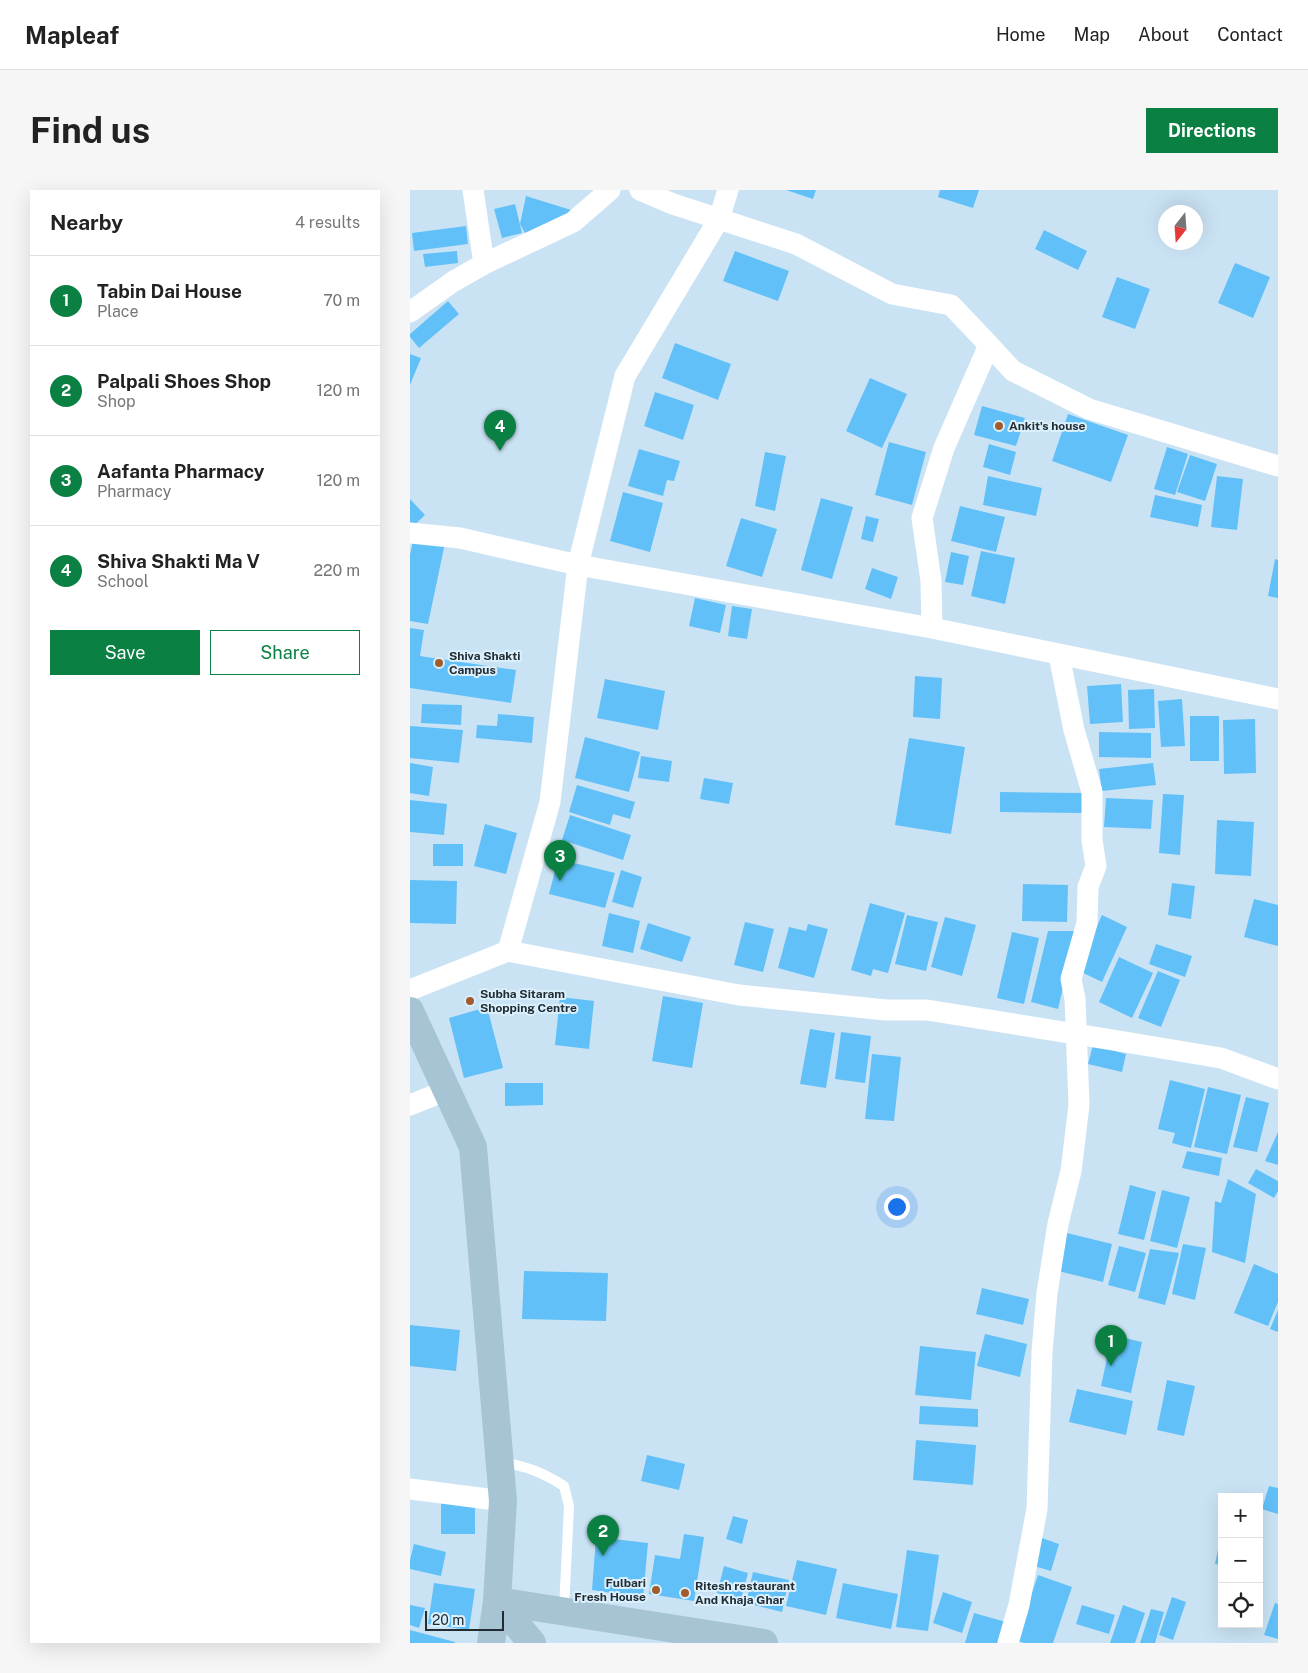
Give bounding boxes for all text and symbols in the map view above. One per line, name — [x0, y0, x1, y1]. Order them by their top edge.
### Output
text: Mapleaf — [25, 21, 119, 49]
text: Home — [996, 24, 1046, 45]
text: Map — [1074, 24, 1110, 45]
text: About — [1138, 24, 1189, 45]
text: Contact — [1217, 24, 1283, 45]
button: Directions — [1146, 108, 1278, 153]
text: Find us — [30, 110, 150, 151]
north arrow — [1158, 205, 1203, 250]
text: Nearby — [50, 210, 123, 235]
text: 4 results — [295, 213, 360, 232]
text: Tabin Dai House — [97, 280, 242, 302]
text: 1 — [63, 291, 69, 310]
text: 70 m — [323, 291, 360, 310]
text: Place — [97, 302, 139, 321]
text: Palpali Shoes Shop — [97, 370, 271, 392]
text: 2 — [61, 381, 71, 400]
text: 120 m — [316, 381, 360, 400]
text: Shop — [97, 392, 136, 411]
pin: 4 — [484, 410, 516, 451]
place label: Ankit's house — [1009, 419, 1086, 433]
marker: Ankit's house — [993, 420, 1005, 432]
text: Aafanta Pharmacy — [97, 460, 265, 482]
text: 3 — [61, 471, 71, 490]
text: 120 m — [316, 471, 360, 490]
text: Pharmacy — [97, 482, 171, 501]
text: Shiva Shakti Ma V — [97, 550, 260, 572]
text: 4 — [61, 561, 71, 580]
text: 220 m — [313, 561, 360, 580]
text: School — [97, 572, 148, 591]
button: Save — [50, 630, 200, 675]
button: Share — [210, 630, 360, 675]
place label: Shiva Shakti Campus — [449, 649, 520, 677]
marker: Shiva Shakti Campus — [433, 657, 445, 669]
pin: 3 — [544, 840, 576, 881]
place label: Subha Sitaram Shopping Centre — [480, 987, 577, 1015]
marker: Subha Sitaram Shopping Centre — [464, 995, 476, 1007]
your location — [884, 1194, 910, 1220]
pin: 1 — [1095, 1325, 1127, 1366]
map controls — [1218, 1493, 1263, 1628]
button: + — [1218, 1493, 1263, 1538]
pin: 2 — [587, 1515, 619, 1556]
button: − — [1218, 1538, 1263, 1583]
place label: Fulbari Fresh House — [574, 1576, 646, 1604]
place label: Ritesh restaurant And Khaja Ghar — [695, 1579, 795, 1607]
button: locate — [1218, 1583, 1263, 1628]
marker: Fulbari Fresh House — [650, 1584, 662, 1596]
marker: Ritesh restaurant And Khaja Ghar — [679, 1587, 691, 1599]
scale bar — [425, 1608, 504, 1631]
text: 20 m — [432, 1612, 464, 1628]

